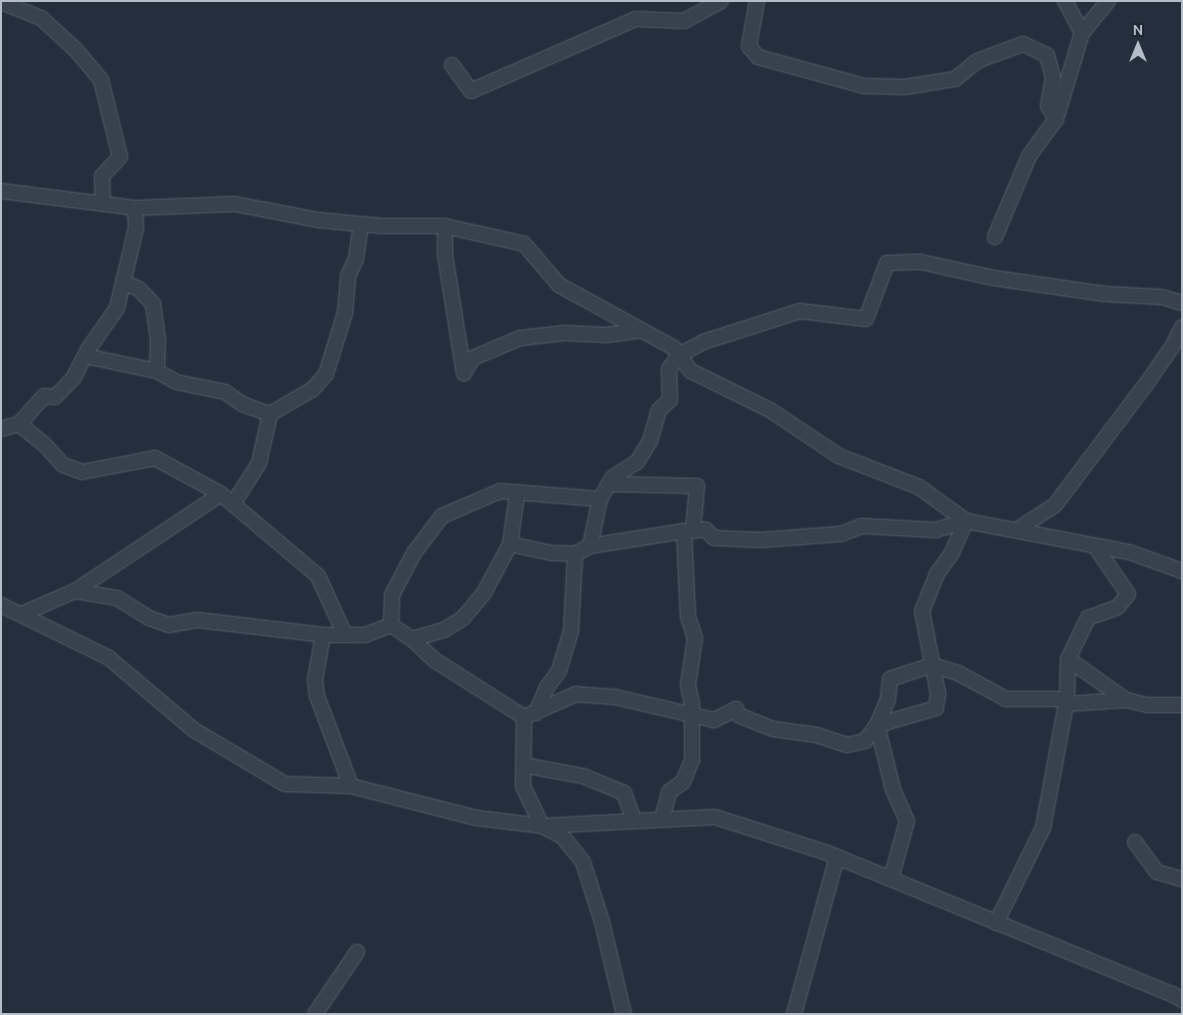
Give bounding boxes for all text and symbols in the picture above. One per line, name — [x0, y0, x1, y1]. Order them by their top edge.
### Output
north arrow — [1113, 20, 1163, 70]
text: N — [1133, 22, 1143, 38]

